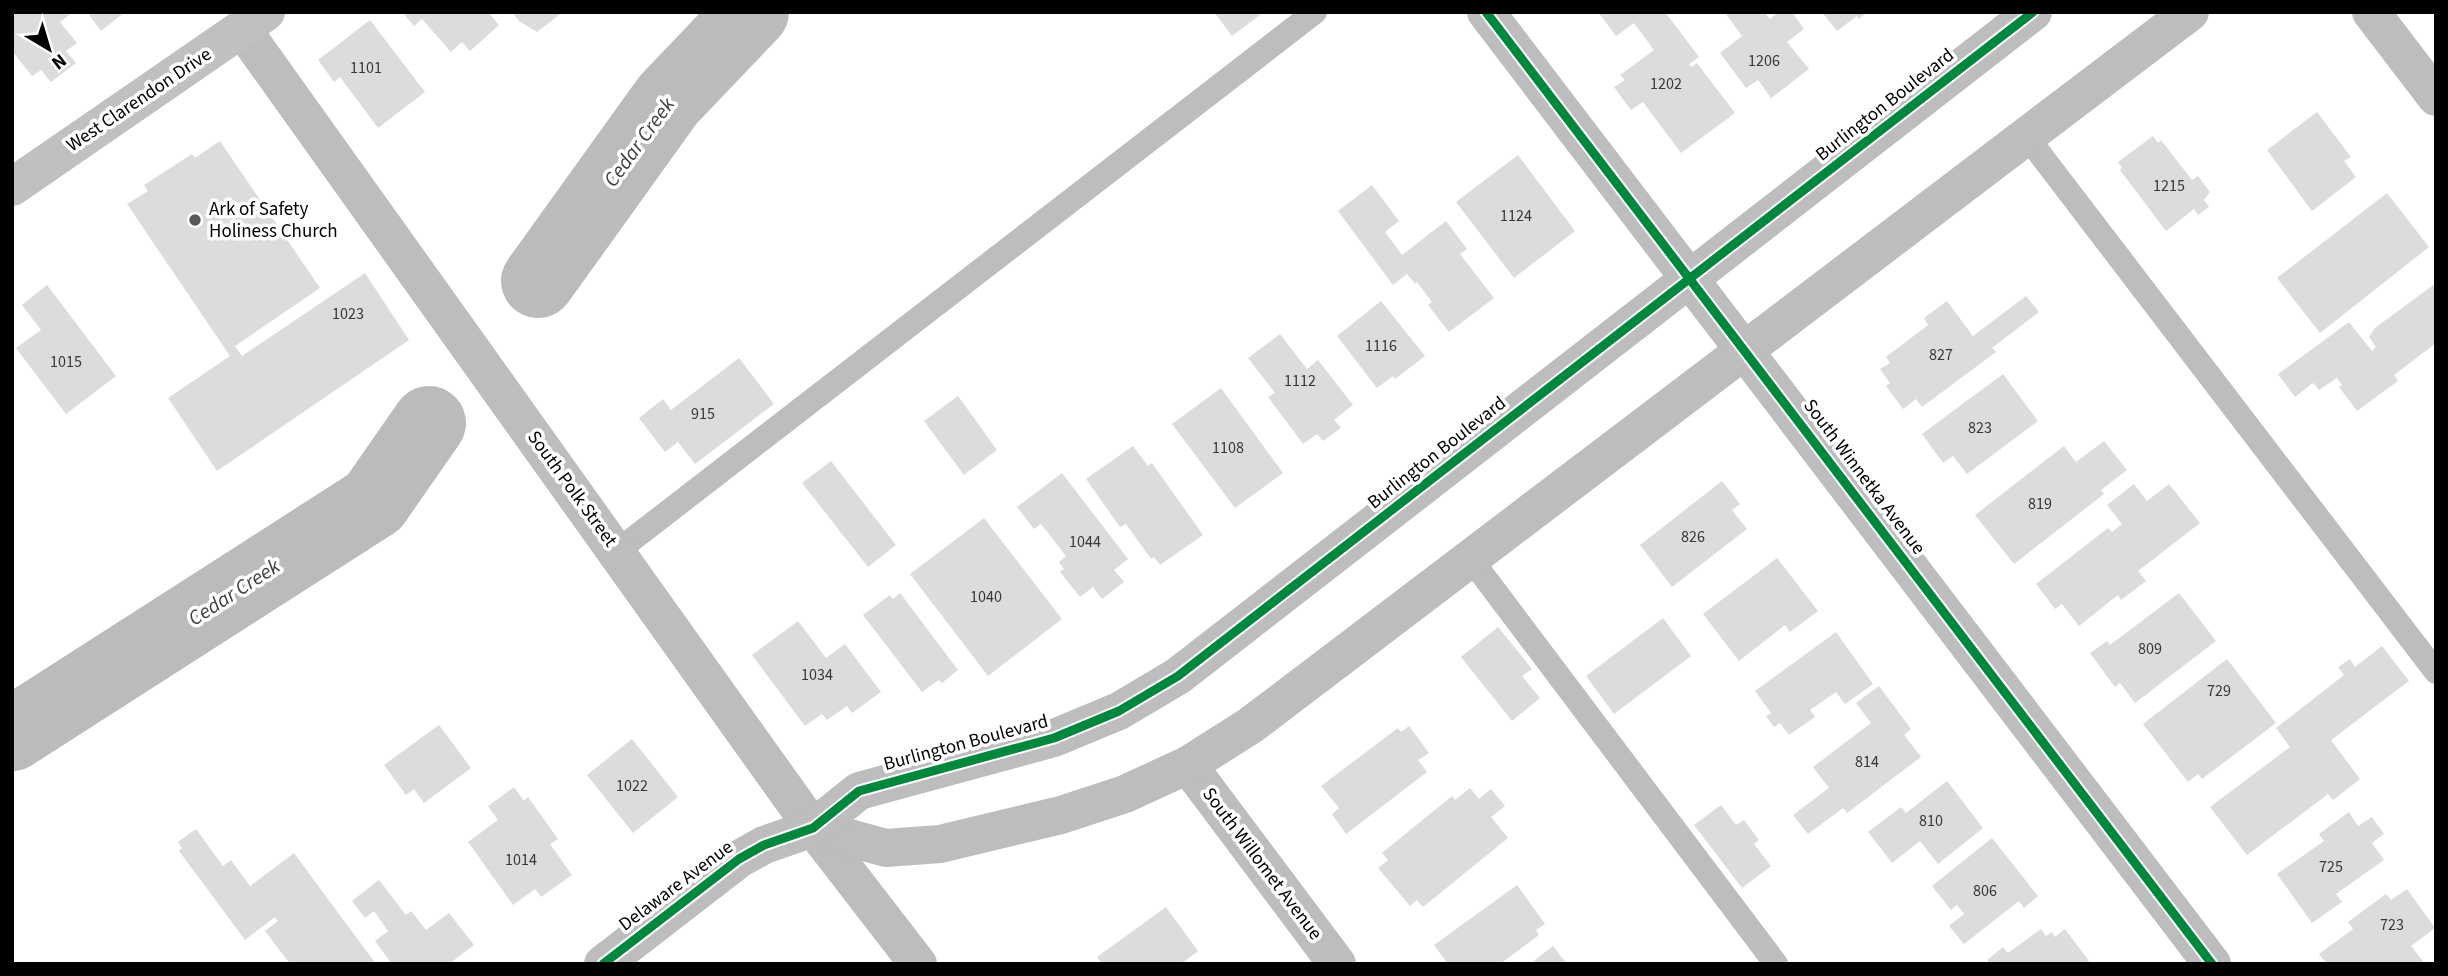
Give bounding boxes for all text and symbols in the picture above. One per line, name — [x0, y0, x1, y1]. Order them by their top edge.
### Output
north arrow — [14, 14, 84, 84]
street label: West Clarendon Drive — [61, 41, 217, 159]
street label: Burlington Boulevard — [1810, 42, 1960, 168]
text: N — [45, 47, 72, 76]
house number: 1206 — [1748, 50, 1780, 72]
house number: 1101 — [350, 57, 382, 79]
house number: 1202 — [1650, 73, 1682, 95]
water label: Cedar Creek — [596, 90, 682, 193]
house number: 1215 — [2153, 175, 2185, 197]
place label: Ark of Safety Holiness Church — [209, 196, 338, 245]
house number: 1124 — [1500, 205, 1532, 227]
marker: Ark of Safety Holiness Church — [187, 212, 203, 228]
house number: 1023 — [332, 303, 364, 325]
house number: 1116 — [1365, 335, 1397, 357]
house number: 827 — [1929, 344, 1953, 366]
house number: 1015 — [50, 351, 82, 373]
house number: 1112 — [1284, 370, 1316, 392]
street label: Burlington Boulevard — [1362, 390, 1512, 516]
street label: South Winnetka Avenue — [1796, 394, 1932, 560]
house number: 915 — [691, 403, 715, 425]
house number: 823 — [1968, 417, 1992, 439]
street label: South Polk Street — [521, 425, 624, 553]
house number: 1108 — [1212, 437, 1244, 459]
house number: 819 — [2028, 493, 2052, 515]
house number: 826 — [1681, 526, 1705, 548]
house number: 1044 — [1069, 531, 1101, 553]
water label: Cedar Creek — [182, 551, 287, 633]
house number: 1040 — [970, 586, 1002, 608]
house number: 809 — [2138, 638, 2162, 660]
house number: 1034 — [801, 664, 833, 686]
house number: 729 — [2207, 680, 2231, 702]
street label: Burlington Boulevard — [881, 708, 1051, 778]
house number: 814 — [1855, 751, 1879, 773]
house number: 1022 — [616, 775, 648, 797]
street label: South Willomet Avenue — [1196, 782, 1328, 946]
house number: 810 — [1919, 810, 1943, 832]
street label: Delaware Avenue — [613, 834, 739, 938]
house number: 1014 — [505, 849, 537, 871]
house number: 725 — [2319, 856, 2343, 878]
house number: 806 — [1973, 880, 1997, 902]
house number: 723 — [2380, 914, 2404, 936]

